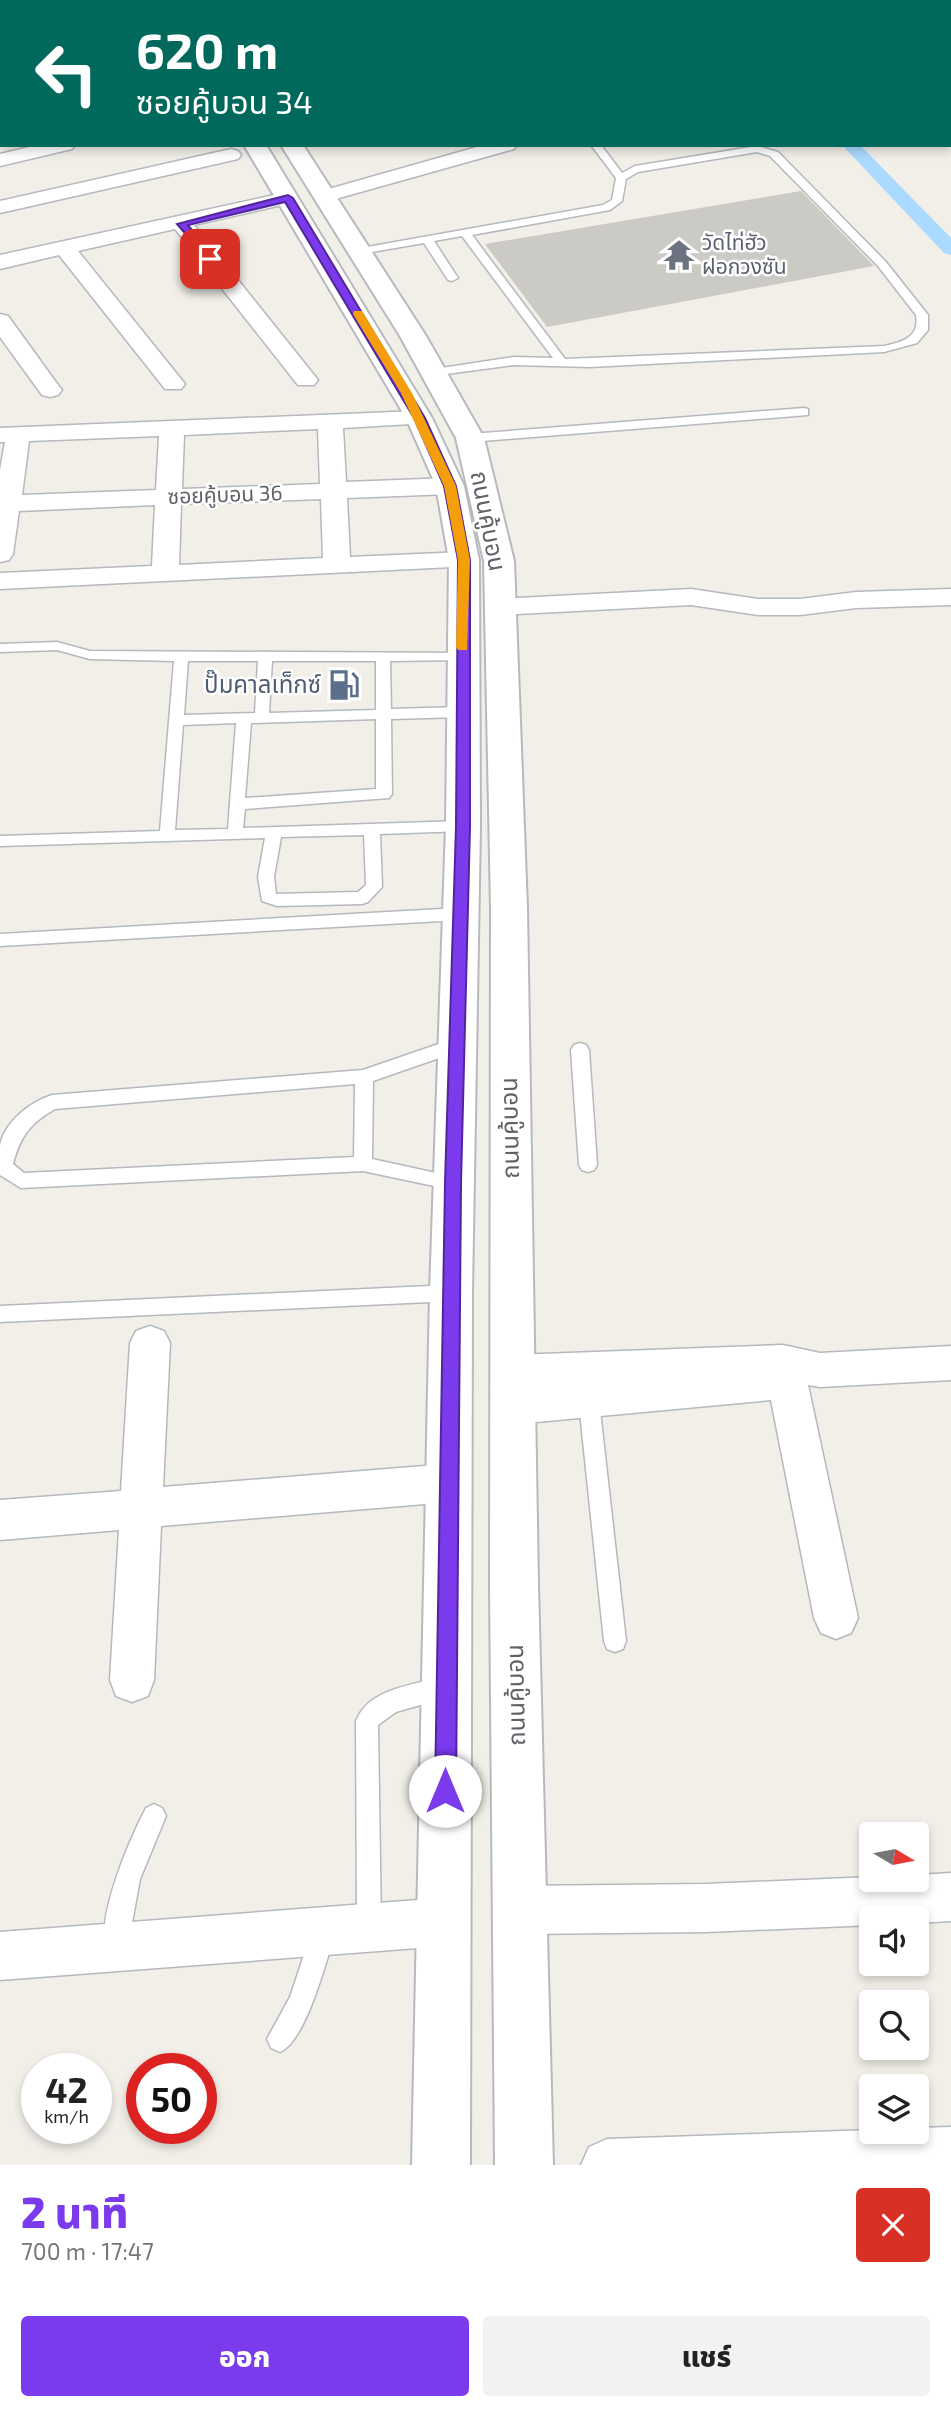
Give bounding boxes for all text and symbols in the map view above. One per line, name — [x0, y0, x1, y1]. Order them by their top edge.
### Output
text: 620 m — [136, 20, 278, 79]
icon: left — [21, 28, 112, 119]
text: ซอยคู้บอน 34 — [136, 82, 313, 120]
pin — [180, 229, 240, 289]
place label: วัดไท่ฮัว ฝอกวงซัน — [702, 229, 787, 278]
temple icon: วัดไท่ฮัว ฝอกวงซัน — [662, 238, 696, 272]
icon: arrive — [191, 240, 229, 278]
street label: ถนนคู้บอน — [464, 468, 513, 574]
street label: ซอยคู้บอน 36 — [167, 479, 283, 510]
fuel station icon: ปั๊มคาลเท็กซ์ — [327, 668, 361, 702]
place label: ปั๊มคาลเท็กซ์ — [204, 669, 322, 698]
street label: ถนนคู้บอน — [493, 1077, 526, 1179]
street label: ถนนคู้บอน — [499, 1644, 532, 1746]
position arrow — [408, 1754, 482, 1828]
north arrow — [859, 1822, 929, 1892]
map controls — [859, 1822, 929, 2144]
button: sound — [859, 1906, 929, 1976]
button: search — [859, 1990, 929, 2060]
speed limit sign: 50 — [126, 2053, 217, 2144]
text: 42 — [45, 2068, 88, 2110]
button: layers — [859, 2074, 929, 2144]
text: km/h — [44, 2105, 89, 2127]
text: 2 นาที — [21, 2186, 128, 2236]
button: close — [856, 2188, 930, 2262]
text: 700 m · 17:47 — [21, 2237, 154, 2265]
button: ออก — [21, 2316, 469, 2396]
button: แชร์ — [483, 2316, 930, 2396]

